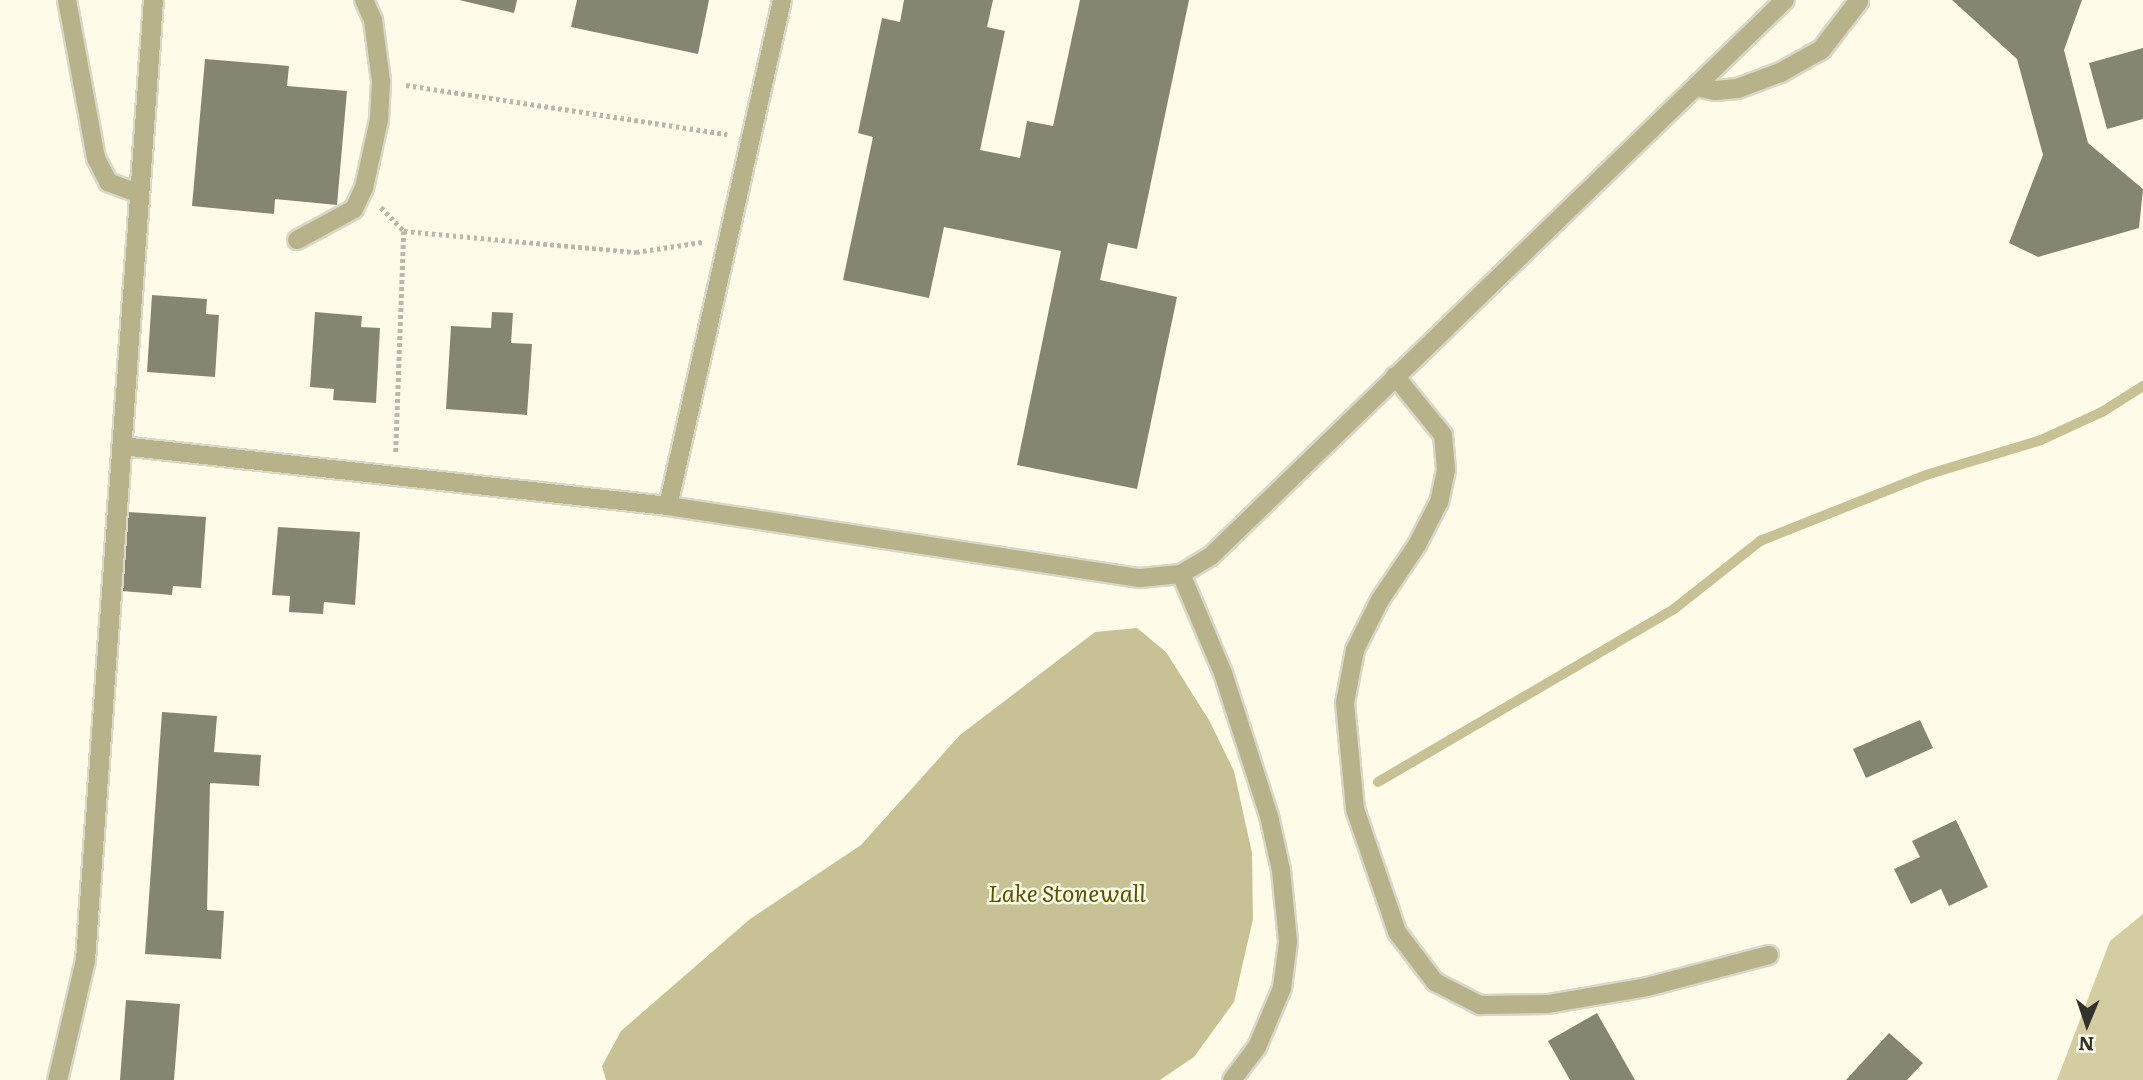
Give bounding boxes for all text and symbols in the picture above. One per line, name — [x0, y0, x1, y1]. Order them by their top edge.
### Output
water label: Lake Stonewall — [988, 878, 1146, 906]
north arrow — [2052, 989, 2122, 1059]
text: N — [2078, 1031, 2095, 1059]

